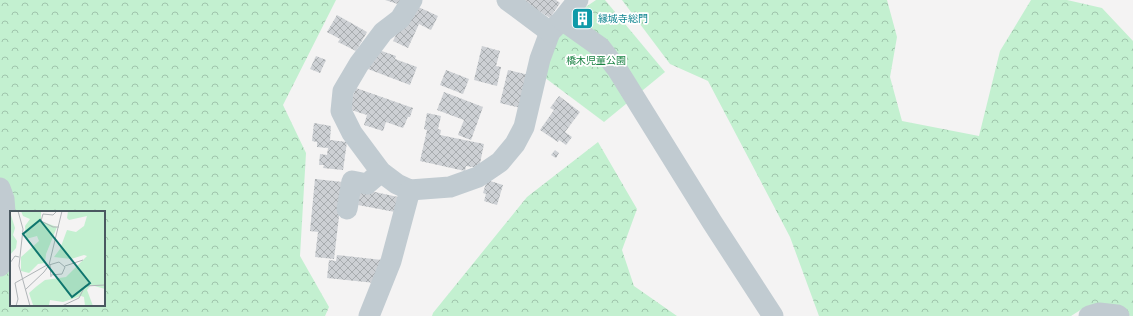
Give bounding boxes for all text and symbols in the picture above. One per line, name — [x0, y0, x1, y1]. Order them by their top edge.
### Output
building icon: 縁城寺総門 — [569, 5, 595, 31]
place label: 縁城寺総門 — [598, 13, 648, 24]
park label: 橋木児童公園 — [566, 55, 626, 66]
inset map — [10, 211, 105, 306]

